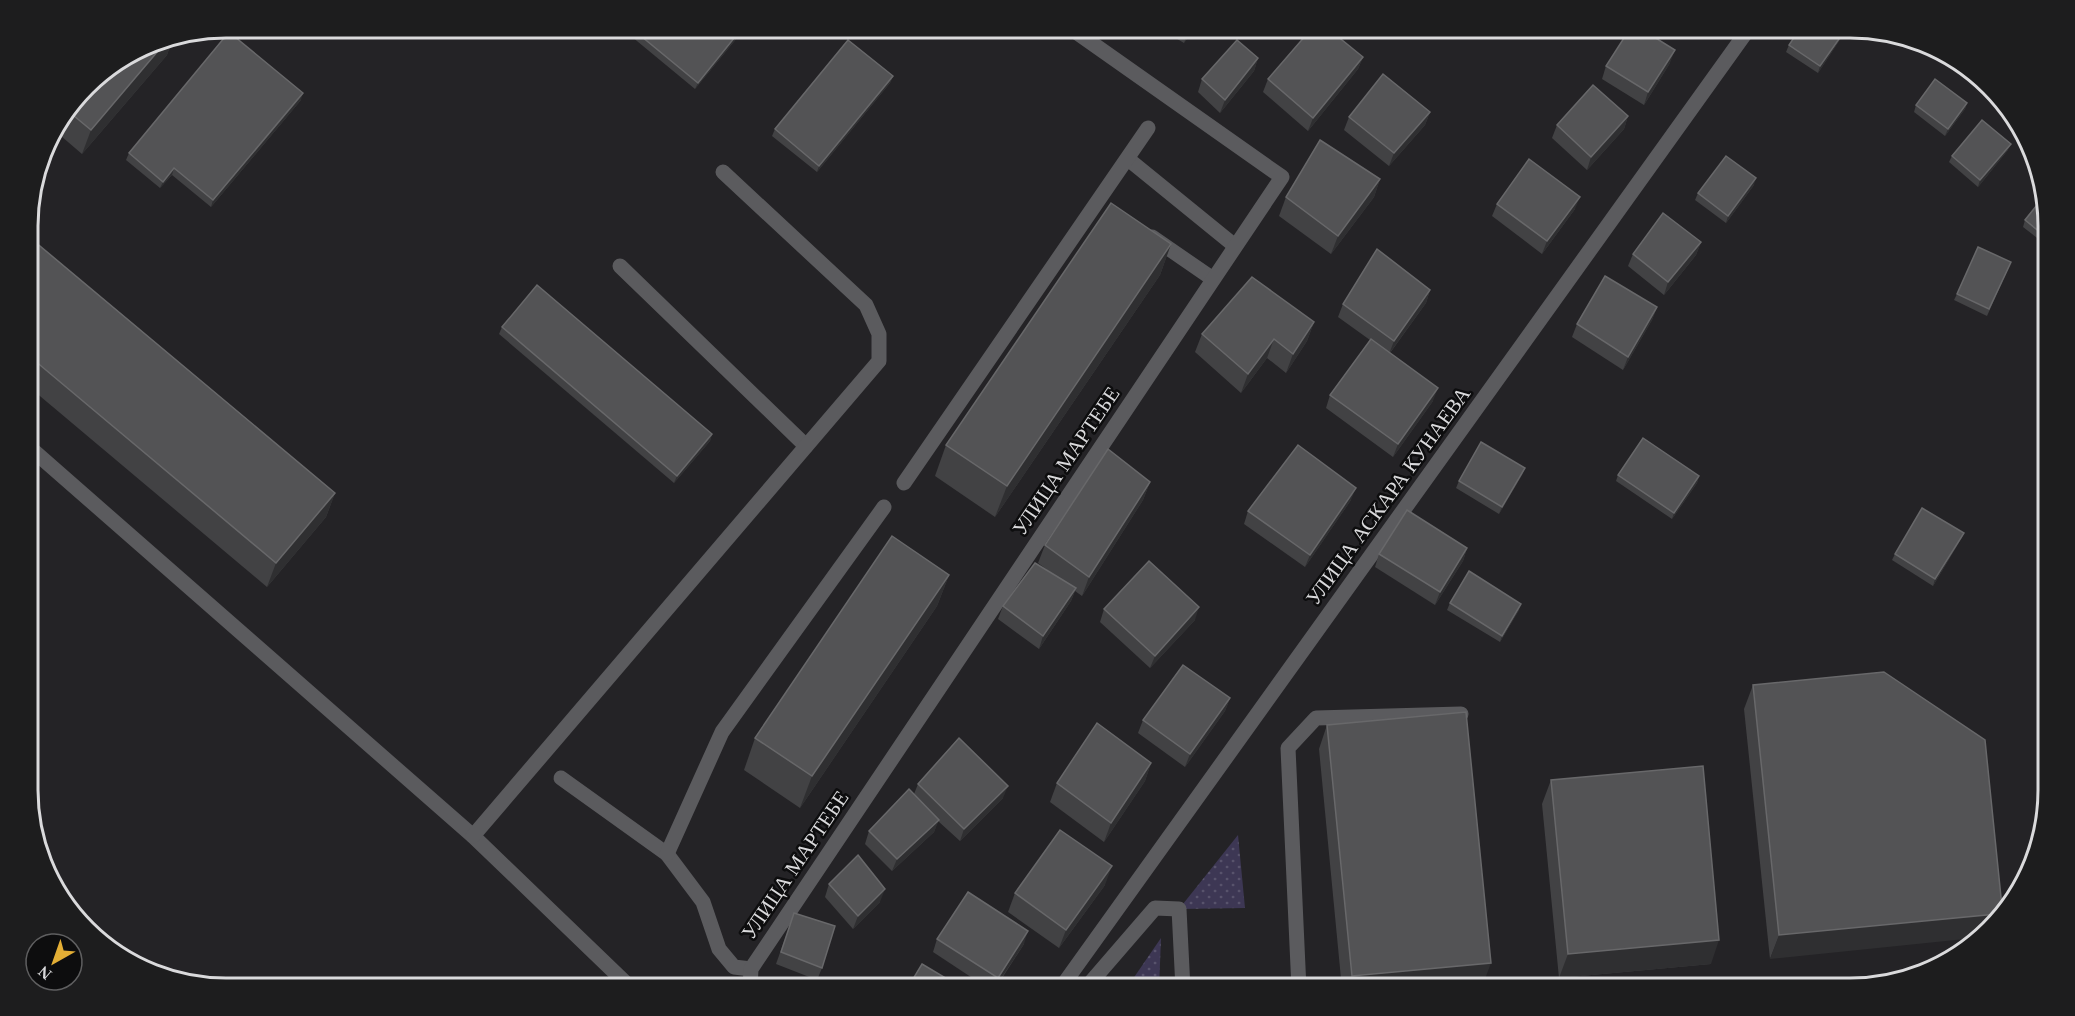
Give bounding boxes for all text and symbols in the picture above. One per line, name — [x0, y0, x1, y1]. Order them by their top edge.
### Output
street label: УЛИЦА МАРТЕБЕ — [1007, 382, 1125, 540]
street label: УЛИЦА АСКАРА КУНАЕВА — [1301, 382, 1476, 610]
street label: УЛИЦА МАРТЕБЕ — [736, 786, 854, 944]
north arrow — [24, 932, 84, 992]
text: N — [34, 963, 55, 983]

